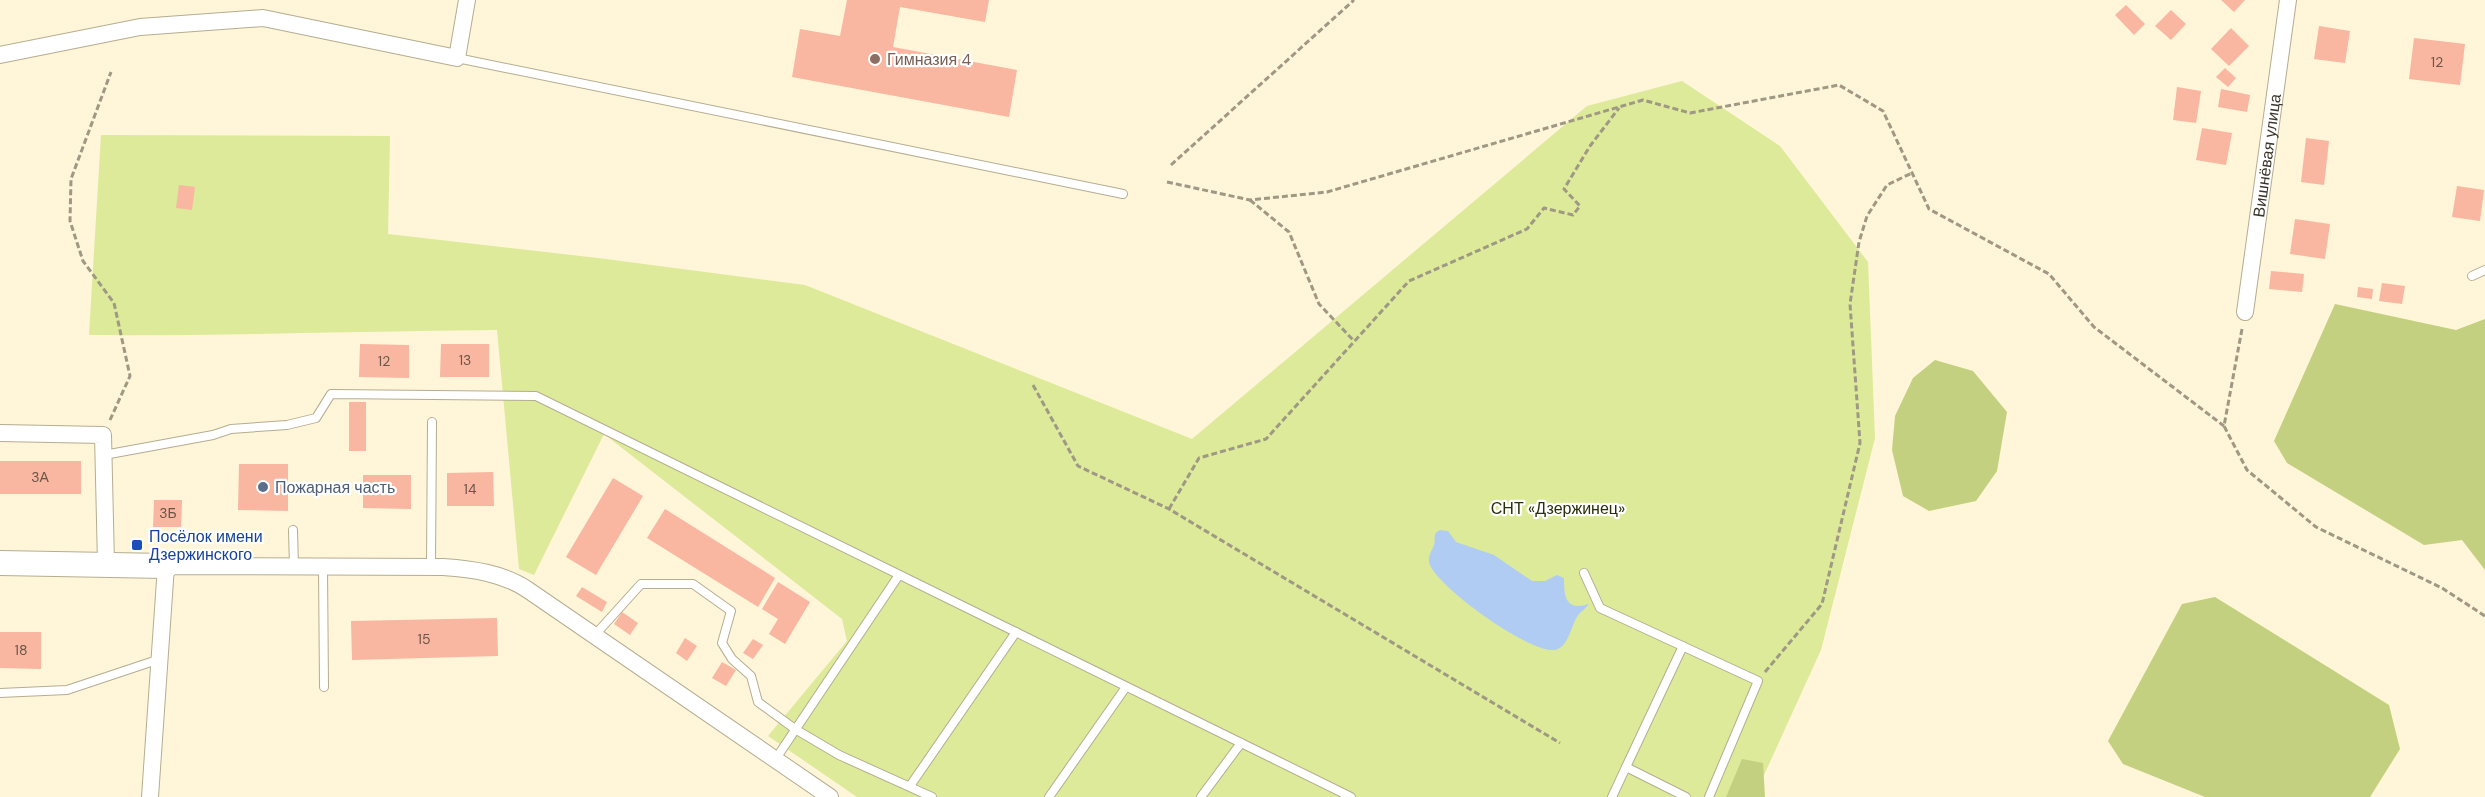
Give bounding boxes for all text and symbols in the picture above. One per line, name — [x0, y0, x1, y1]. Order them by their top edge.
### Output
place label: Гимназия 4 — [887, 49, 971, 70]
marker: Гимназия 4 — [868, 52, 882, 66]
house number: 12 — [2431, 53, 2443, 71]
street label: Вишнёвая улица — [2248, 92, 2285, 219]
house number: 13 — [459, 351, 471, 369]
house number: 12 — [378, 352, 390, 370]
house number: 3А — [31, 468, 49, 486]
place label: Пожарная часть — [275, 477, 395, 498]
marker: Пожарная часть — [256, 480, 270, 494]
house number: 14 — [464, 480, 477, 498]
park label: СНТ «Дзержинец» — [1491, 498, 1625, 519]
house number: 3Б — [159, 504, 177, 522]
place label: Посёлок имени Дзержинского — [149, 526, 263, 565]
marker: Посёлок имени Дзержинского — [130, 538, 144, 552]
house number: 15 — [418, 630, 430, 648]
house number: 18 — [15, 641, 27, 659]

